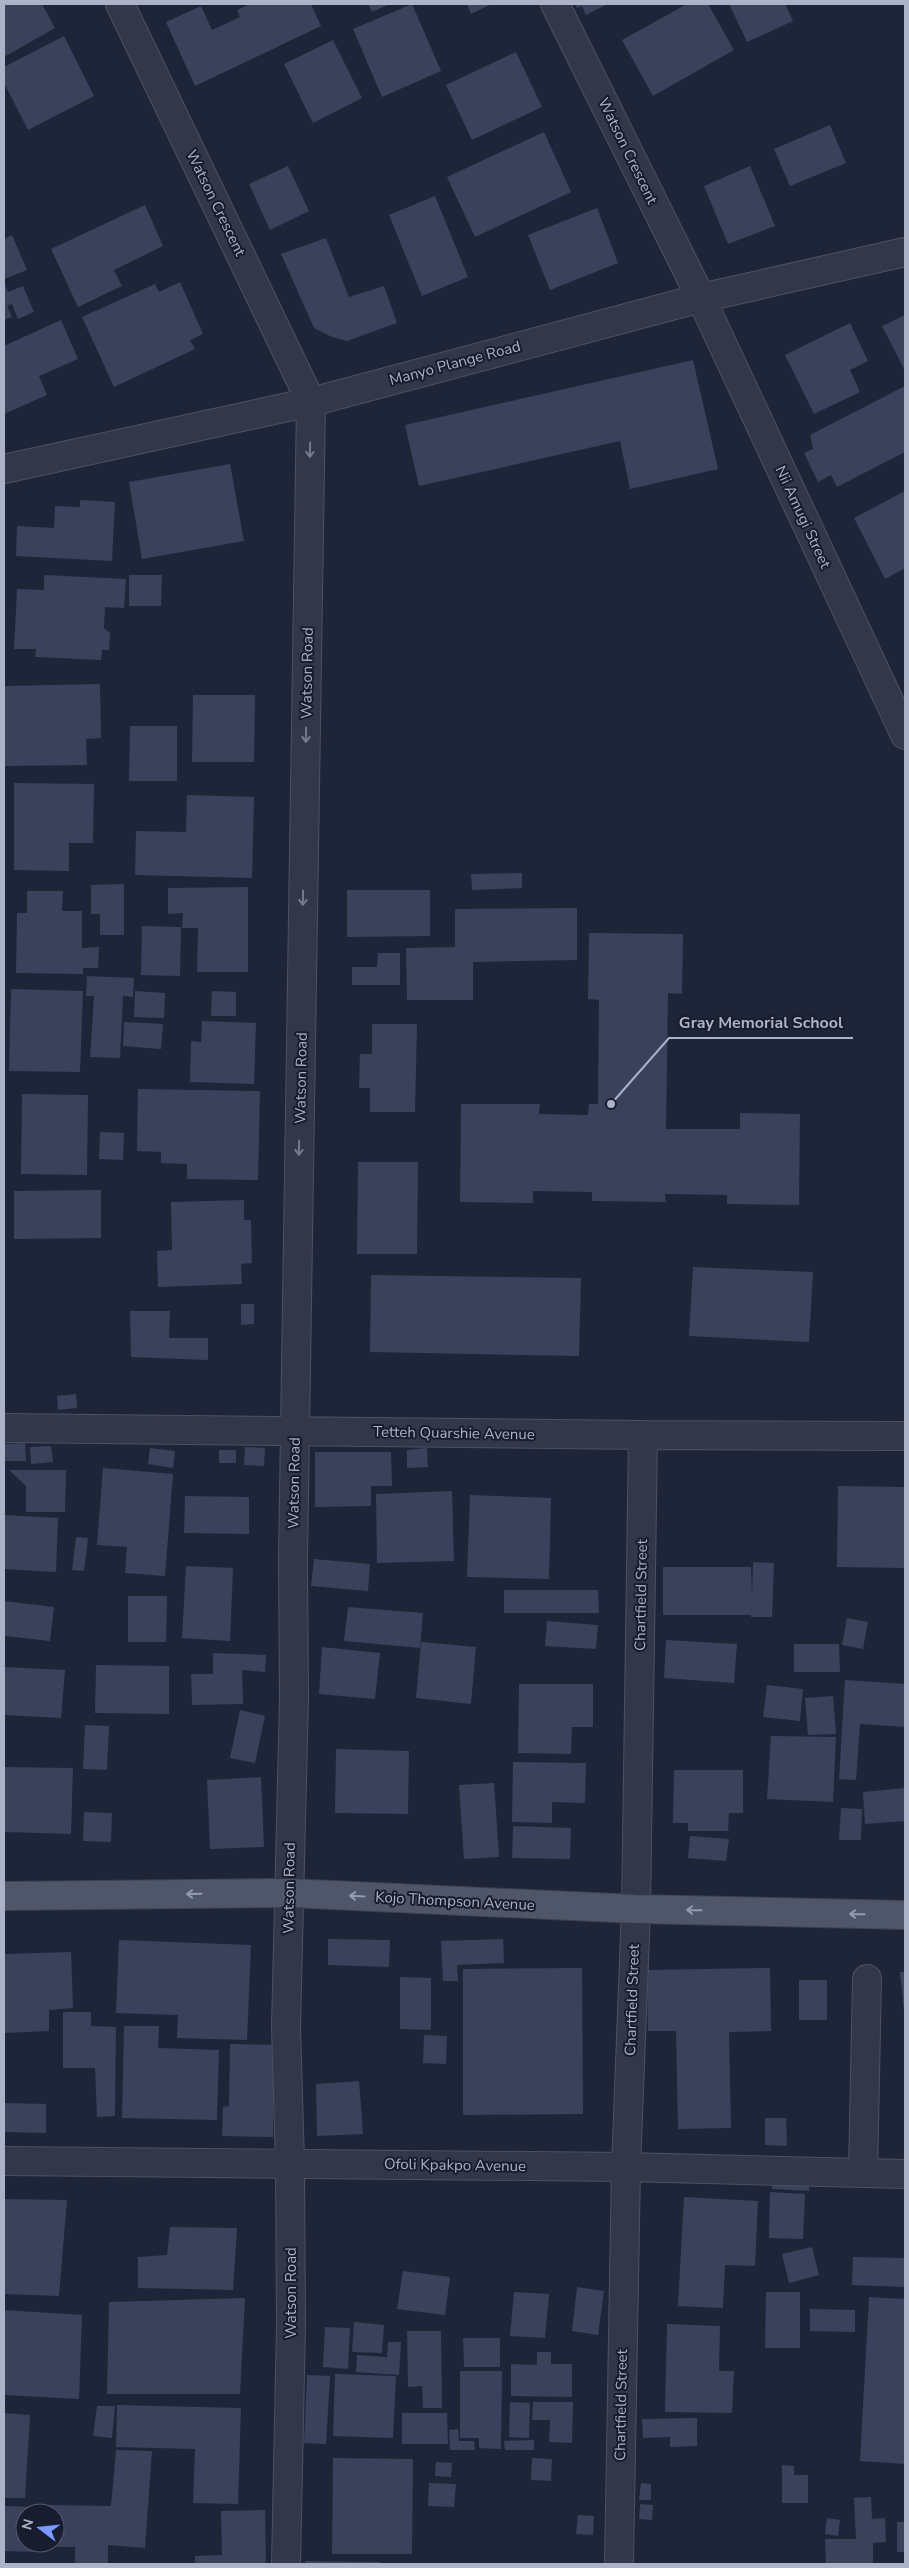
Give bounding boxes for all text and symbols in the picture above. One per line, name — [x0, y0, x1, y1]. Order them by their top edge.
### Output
street label: Watson Crescent — [594, 95, 663, 208]
street label: Watson Crescent — [182, 147, 251, 260]
street label: Manyo Plange Road — [387, 336, 523, 390]
one-way arrow — [306, 442, 315, 458]
street label: Nii Amugi Street — [770, 462, 836, 572]
street label: Watson Road — [296, 627, 318, 719]
one-way arrow — [301, 727, 311, 743]
one-way arrow — [299, 890, 308, 906]
callout: Gray Memorial School — [669, 1007, 853, 1038]
text: Gray Memorial School — [679, 1012, 843, 1034]
street label: Watson Road — [290, 1032, 312, 1124]
one-way arrow — [295, 1140, 304, 1156]
street label: Tetteh Quarshie Avenue — [373, 1422, 535, 1444]
street label: Watson Road — [283, 1437, 305, 1529]
street label: Chartfield Street — [630, 1538, 652, 1651]
street label: Watson Road — [278, 1842, 300, 1934]
street label: Kojo Thompson Avenue — [375, 1887, 535, 1915]
one-way arrow — [187, 1889, 203, 1899]
one-way arrow — [349, 1892, 365, 1901]
one-way arrow — [686, 1906, 702, 1915]
one-way arrow — [849, 1909, 865, 1919]
street label: Chartfield Street — [620, 1943, 644, 2056]
street label: Ofoli Kpakpo Avenue — [384, 2154, 526, 2176]
street label: Watson Road — [281, 2247, 301, 2339]
street label: Chartfield Street — [610, 2348, 632, 2461]
north arrow — [15, 2503, 65, 2553]
text: N — [17, 2517, 39, 2532]

